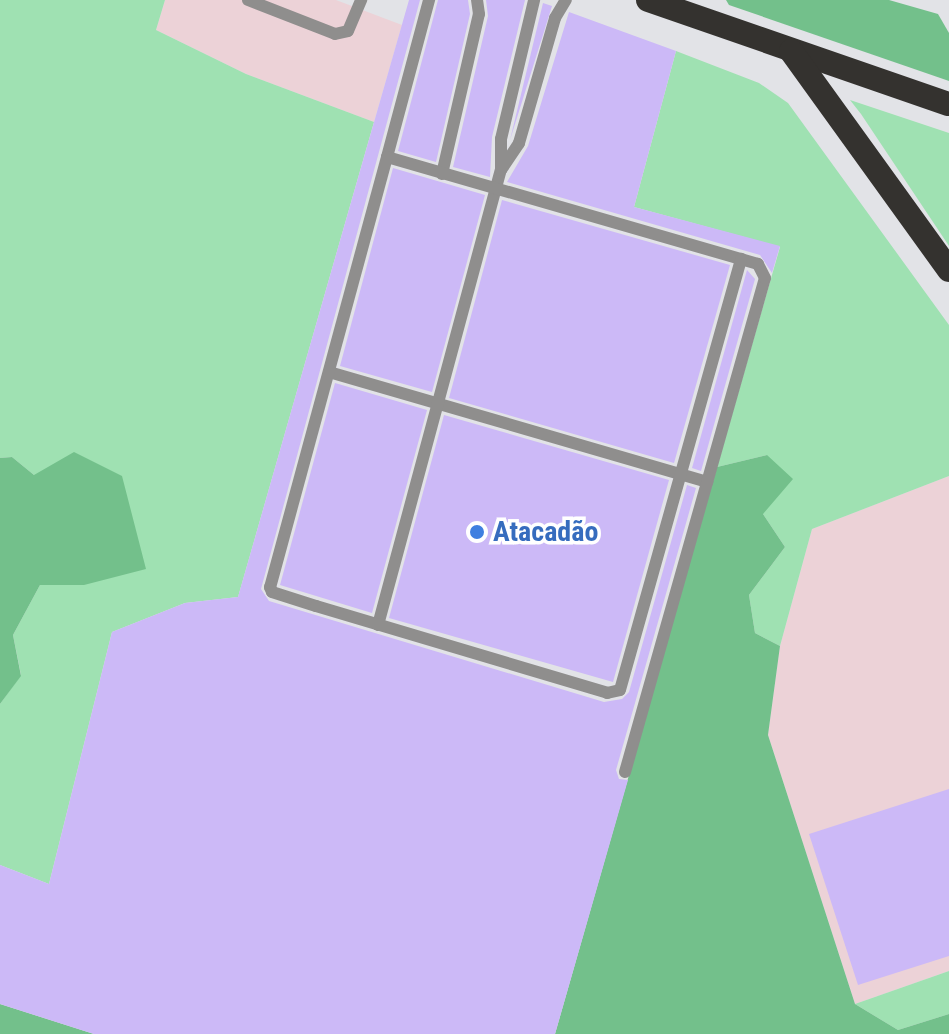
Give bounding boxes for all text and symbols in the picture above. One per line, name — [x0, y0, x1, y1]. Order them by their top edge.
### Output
place label: Atacadão — [493, 515, 598, 549]
marker: Atacadão — [468, 523, 486, 541]

